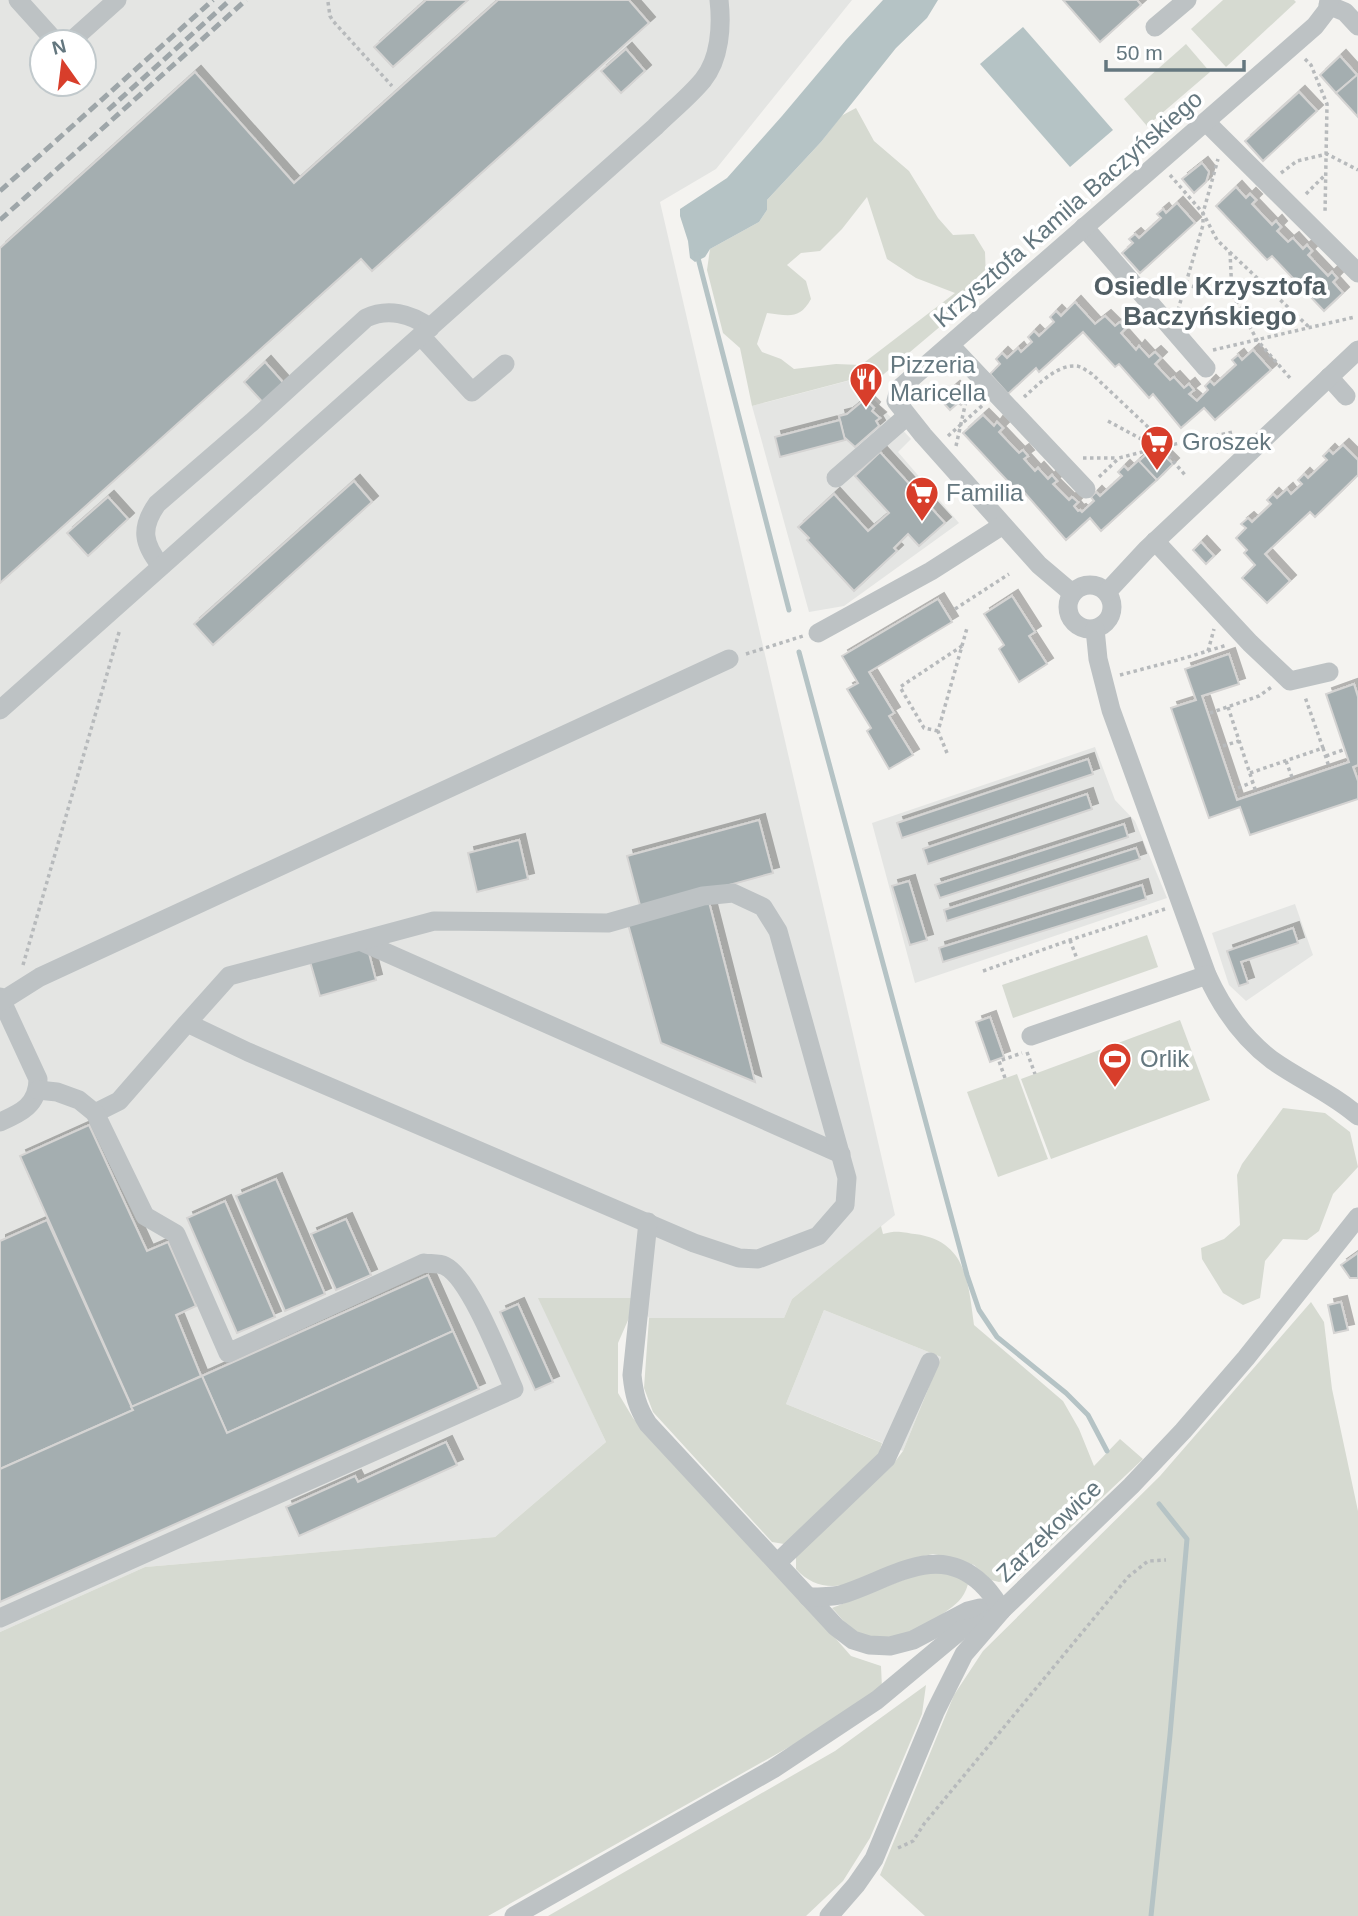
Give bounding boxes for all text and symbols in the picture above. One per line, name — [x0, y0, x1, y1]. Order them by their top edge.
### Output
north arrow — [28, 28, 98, 98]
scale bar — [1106, 28, 1244, 72]
text: N — [50, 35, 68, 59]
text: 50 m — [1116, 41, 1163, 64]
street label: Krzysztofa Kamila Baczyńskiego — [928, 85, 1207, 333]
district label: Osiedle Krzysztofa Baczyńskiego — [1094, 271, 1327, 331]
place label: Pizzeria Maricella — [890, 351, 987, 406]
restaurant icon: Pizzeria Maricella — [847, 360, 885, 409]
supermarket icon: Groszek — [1138, 423, 1176, 472]
place label: Groszek — [1182, 428, 1272, 455]
supermarket icon: Familia — [903, 474, 941, 523]
place label: Familia — [946, 479, 1024, 506]
sports icon: Orlik — [1096, 1040, 1134, 1089]
place label: Orlik — [1140, 1045, 1190, 1072]
street label: Zarzekowice — [991, 1474, 1106, 1587]

